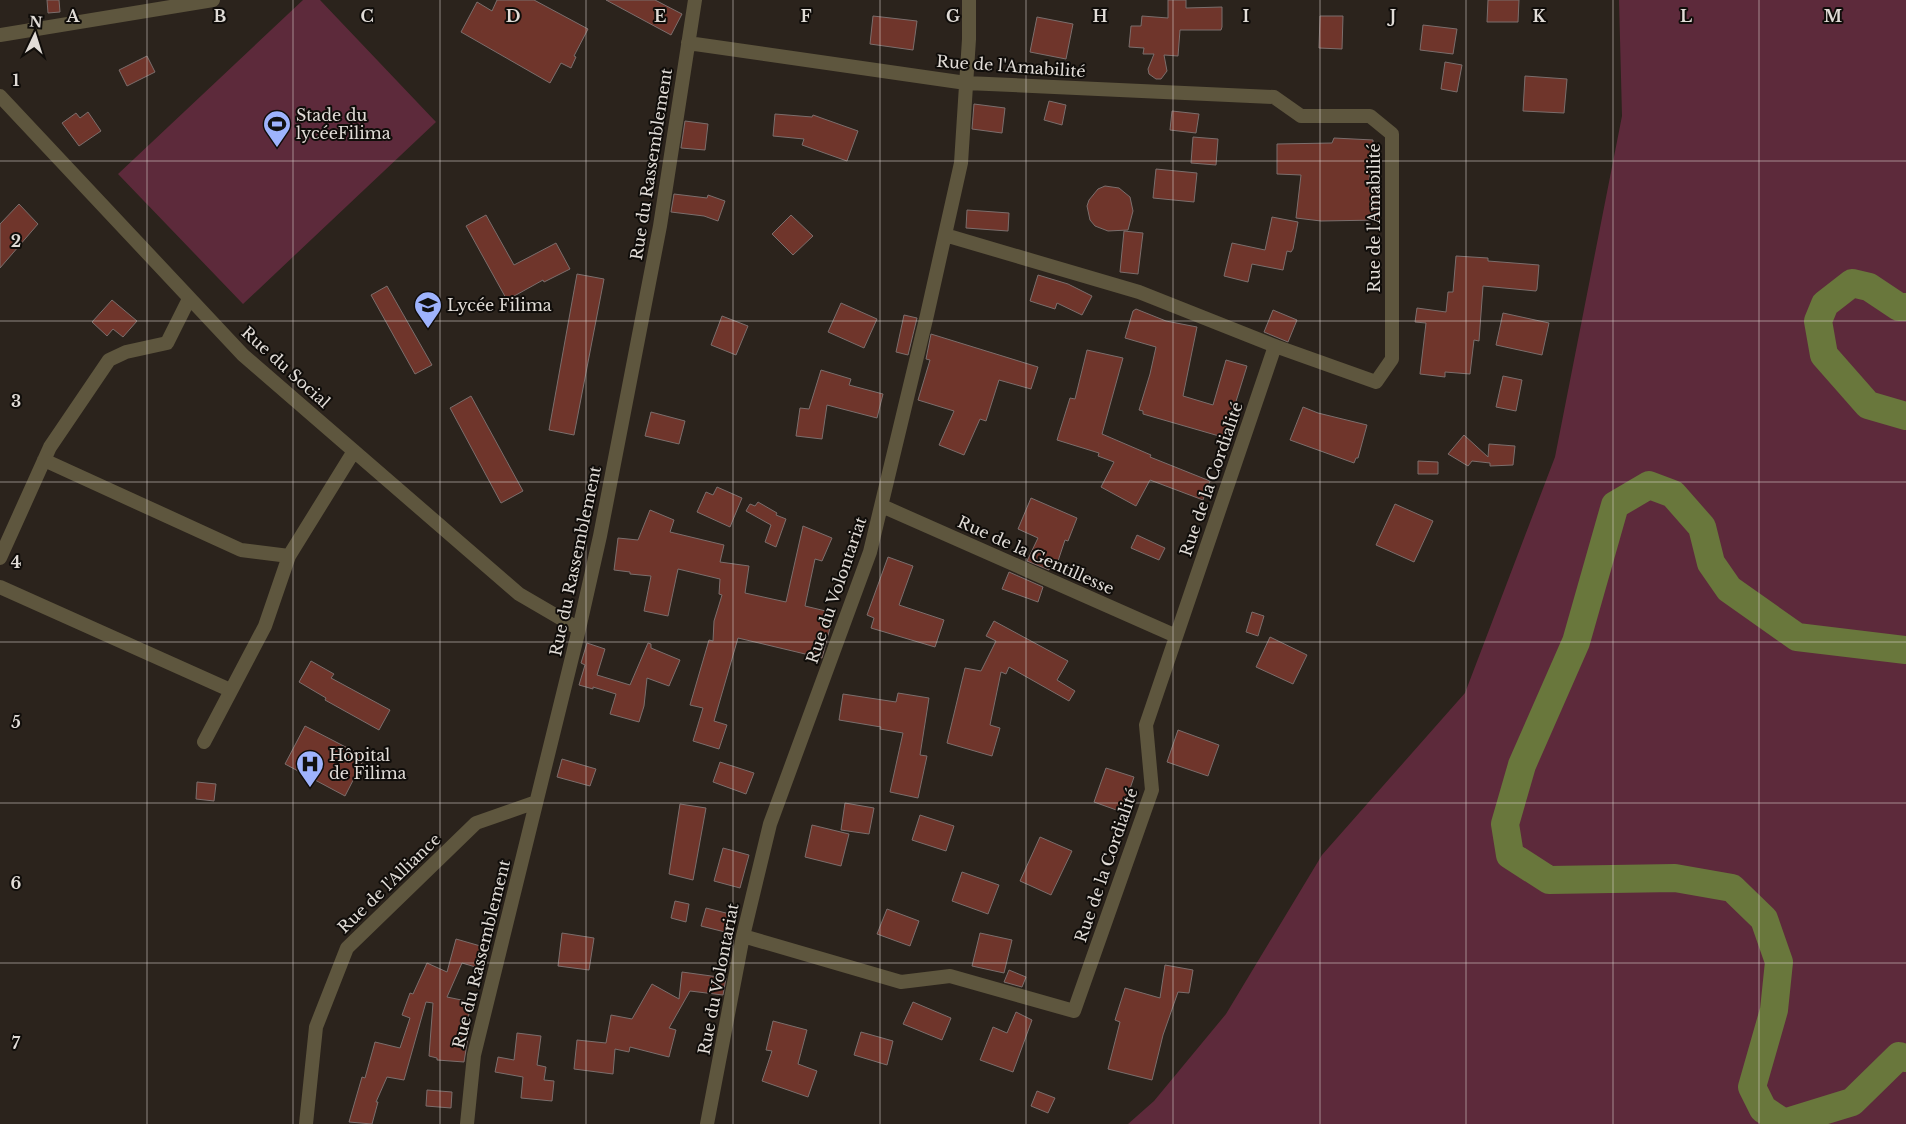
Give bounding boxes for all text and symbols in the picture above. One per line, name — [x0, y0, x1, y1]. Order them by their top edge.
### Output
text: A — [66, 6, 81, 26]
text: B — [214, 6, 227, 26]
text: C — [360, 6, 374, 26]
text: D — [506, 6, 520, 26]
text: E — [654, 6, 666, 26]
text: F — [800, 6, 812, 26]
text: G — [946, 6, 960, 26]
text: H — [1092, 6, 1108, 26]
text: I — [1243, 6, 1250, 26]
text: J — [1387, 6, 1396, 26]
text: K — [1532, 6, 1546, 26]
text: L — [1680, 6, 1692, 26]
text: M — [1824, 6, 1842, 26]
north arrow — [10, 10, 60, 60]
text: N — [29, 13, 43, 31]
street label: Rue de l'Amabilité — [936, 51, 1086, 81]
street label: Rue du Rassemblement — [626, 67, 676, 261]
text: 1 — [13, 70, 20, 90]
place label: Stade du lycéeFilima — [296, 105, 391, 143]
sports icon: Stade du lycéeFilima — [262, 109, 292, 148]
street label: Rue de l'Amabilité — [1364, 143, 1384, 293]
text: 2 — [11, 231, 21, 251]
school or university icon: Lycée Filima — [413, 290, 443, 329]
place label: Lycée Filima — [447, 295, 552, 315]
street label: Rue du Social — [238, 322, 334, 412]
text: 3 — [11, 391, 21, 411]
street label: Rue de la Cordialité — [1175, 399, 1247, 559]
street label: Rue du Rassemblement — [545, 464, 605, 658]
street label: Rue de la Gentillesse — [955, 511, 1117, 599]
street label: Rue du Volontariat — [802, 514, 870, 666]
text: 4 — [11, 552, 21, 572]
text: 5 — [11, 712, 21, 732]
place label: Hôpital de Filima — [329, 745, 407, 783]
hospital icon: Hôpital de Filima — [295, 749, 325, 788]
street label: Rue de la Cordialité — [1070, 785, 1142, 945]
street label: Rue de l'Alliance — [333, 829, 445, 937]
street label: Rue du Rassemblement — [448, 858, 514, 1050]
text: 6 — [11, 873, 22, 893]
street label: Rue du Volontariat — [694, 902, 742, 1056]
text: 7 — [12, 1033, 21, 1053]

